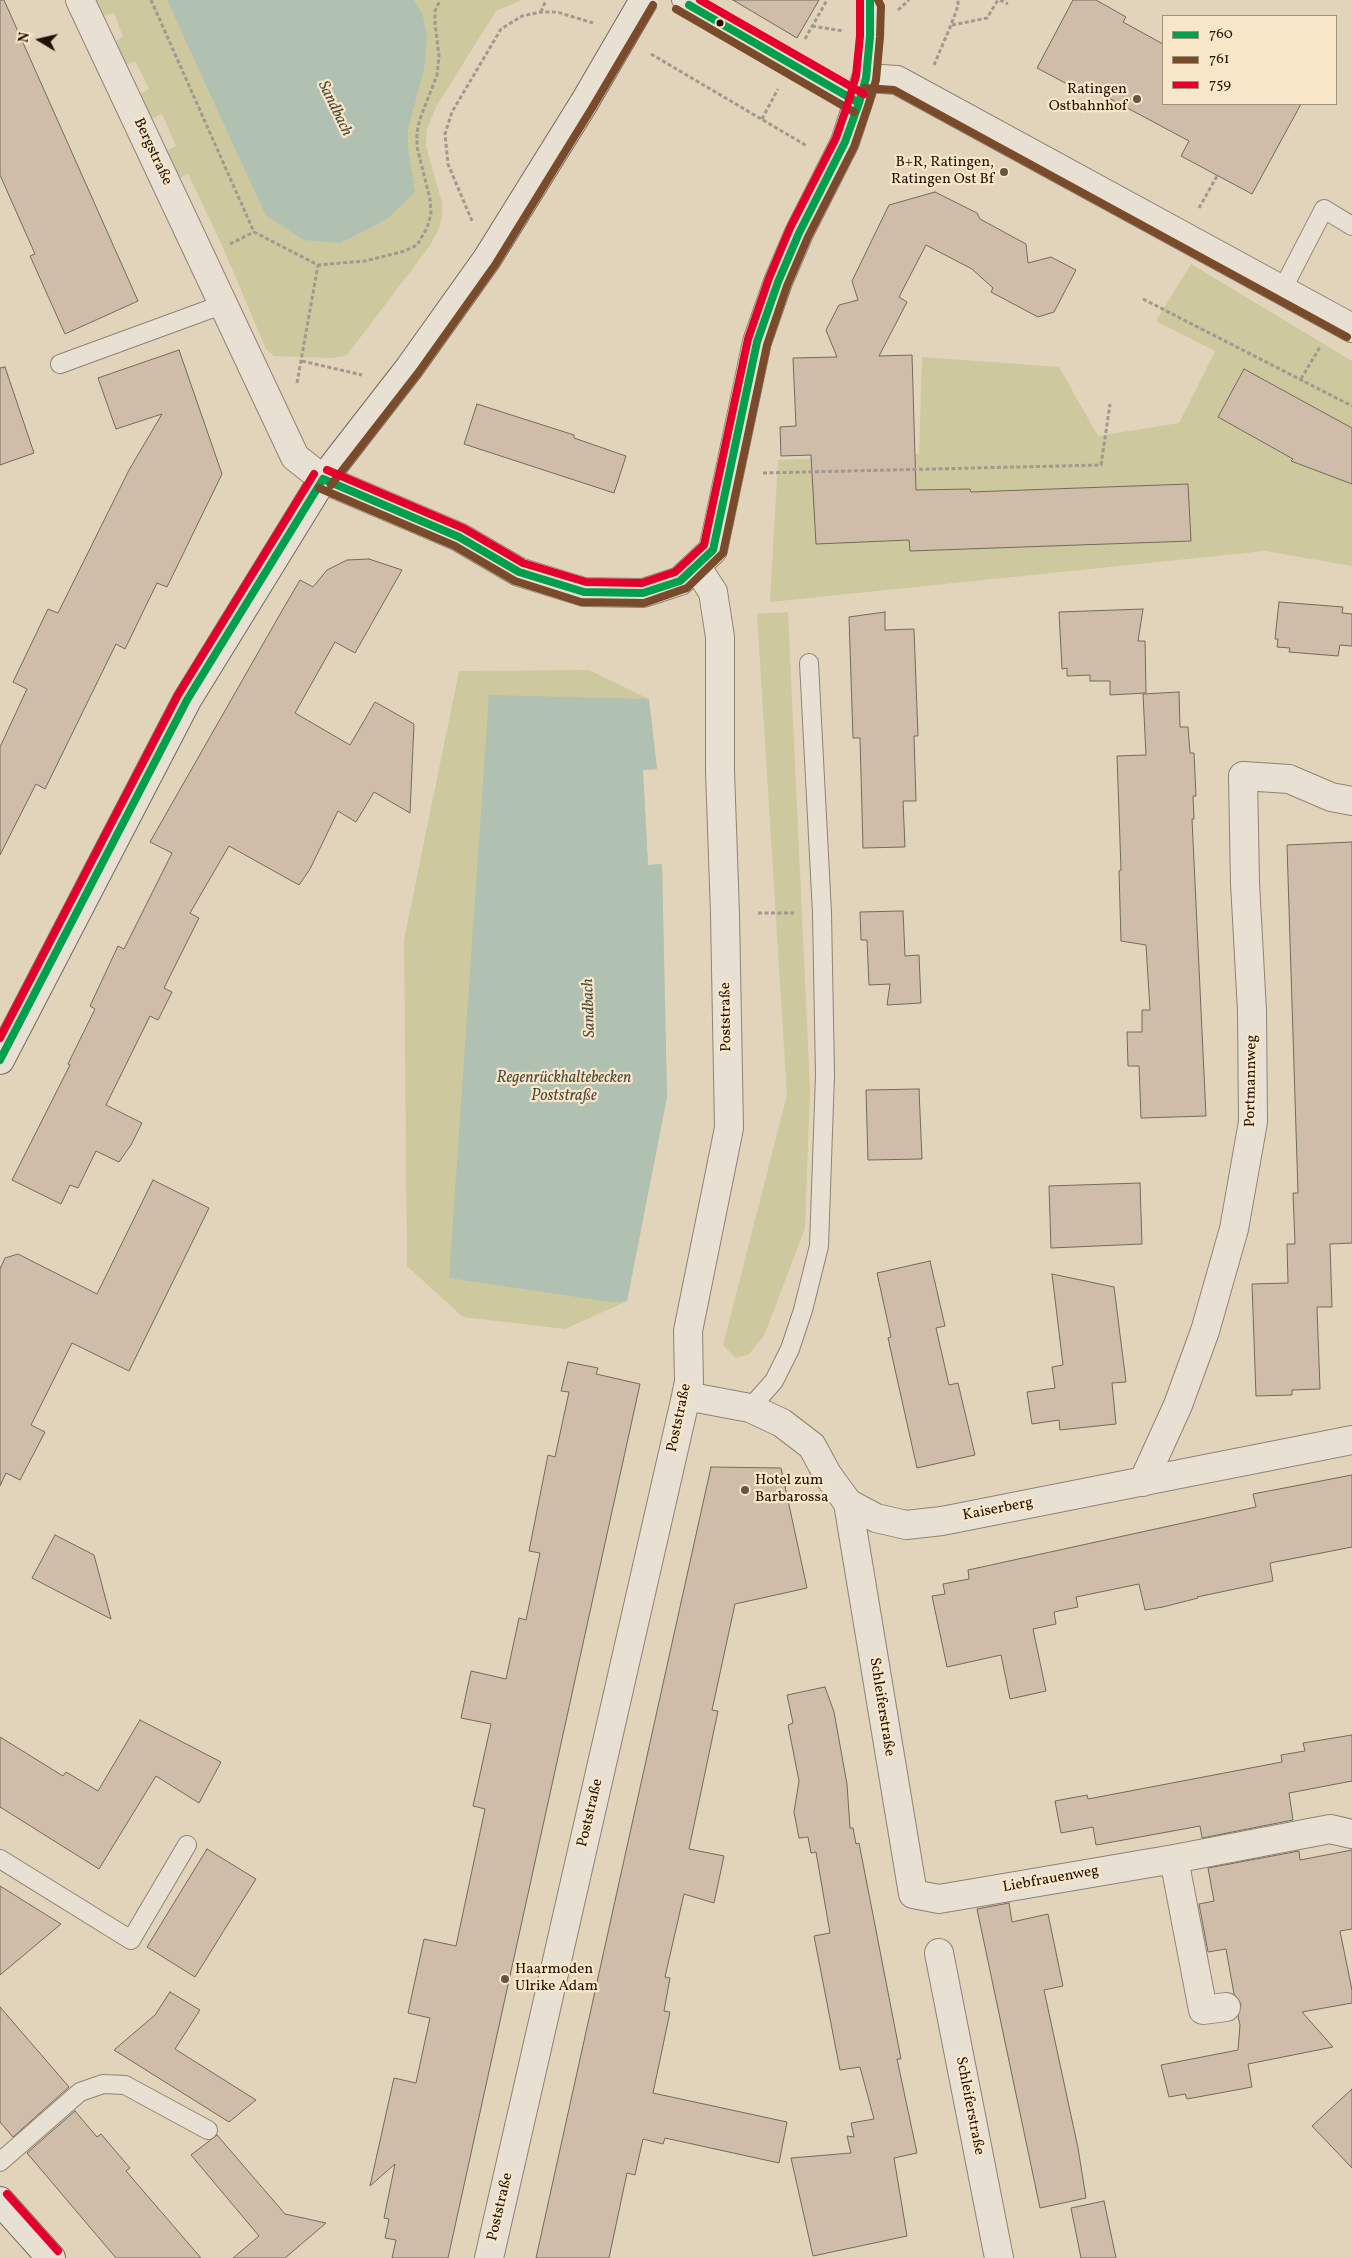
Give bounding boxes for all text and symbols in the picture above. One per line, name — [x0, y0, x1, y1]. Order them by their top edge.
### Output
north arrow — [15, 15, 65, 65]
legend — [1162, 15, 1337, 105]
unlabelled marker — [715, 18, 725, 28]
text: 760 — [1209, 24, 1233, 45]
text: N — [15, 31, 35, 44]
text: 761 — [1209, 49, 1230, 70]
text: 759 — [1209, 74, 1231, 95]
water label: Sandbach — [312, 78, 356, 140]
place label: Ratingen Ostbahnhof — [1049, 81, 1127, 116]
marker: Ratingen Ostbahnhof — [1131, 93, 1143, 105]
street label: Bergstraße — [129, 116, 175, 188]
place label: B+R, Ratingen, Ratingen Ost Bf — [891, 154, 994, 189]
marker: B+R, Ratingen, Ratingen Ost Bf — [998, 166, 1010, 178]
water label: Sandbach — [579, 978, 601, 1038]
street label: Poststraße — [717, 982, 737, 1052]
street label: Portmannweg — [1242, 1035, 1262, 1127]
water label: Regenrückhaltebecken Poststraße — [497, 1069, 631, 1107]
street label: Poststraße — [664, 1382, 696, 1454]
place label: Hotel zum Barbarossa — [755, 1472, 828, 1507]
marker: Hotel zum Barbarossa — [739, 1484, 751, 1496]
street label: Kaiserberg — [961, 1494, 1035, 1526]
street label: Schleiferstraße — [864, 1656, 898, 1758]
street label: Poststraße — [574, 1777, 608, 1849]
street label: Liebfrauenweg — [1002, 1863, 1100, 1897]
place label: Haarmoden Ulrike Adam — [515, 1961, 598, 1996]
marker: Haarmoden Ulrike Adam — [499, 1973, 511, 1985]
street label: Schleiferstraße — [951, 2055, 987, 2157]
street label: Poststraße — [484, 2171, 518, 2243]

